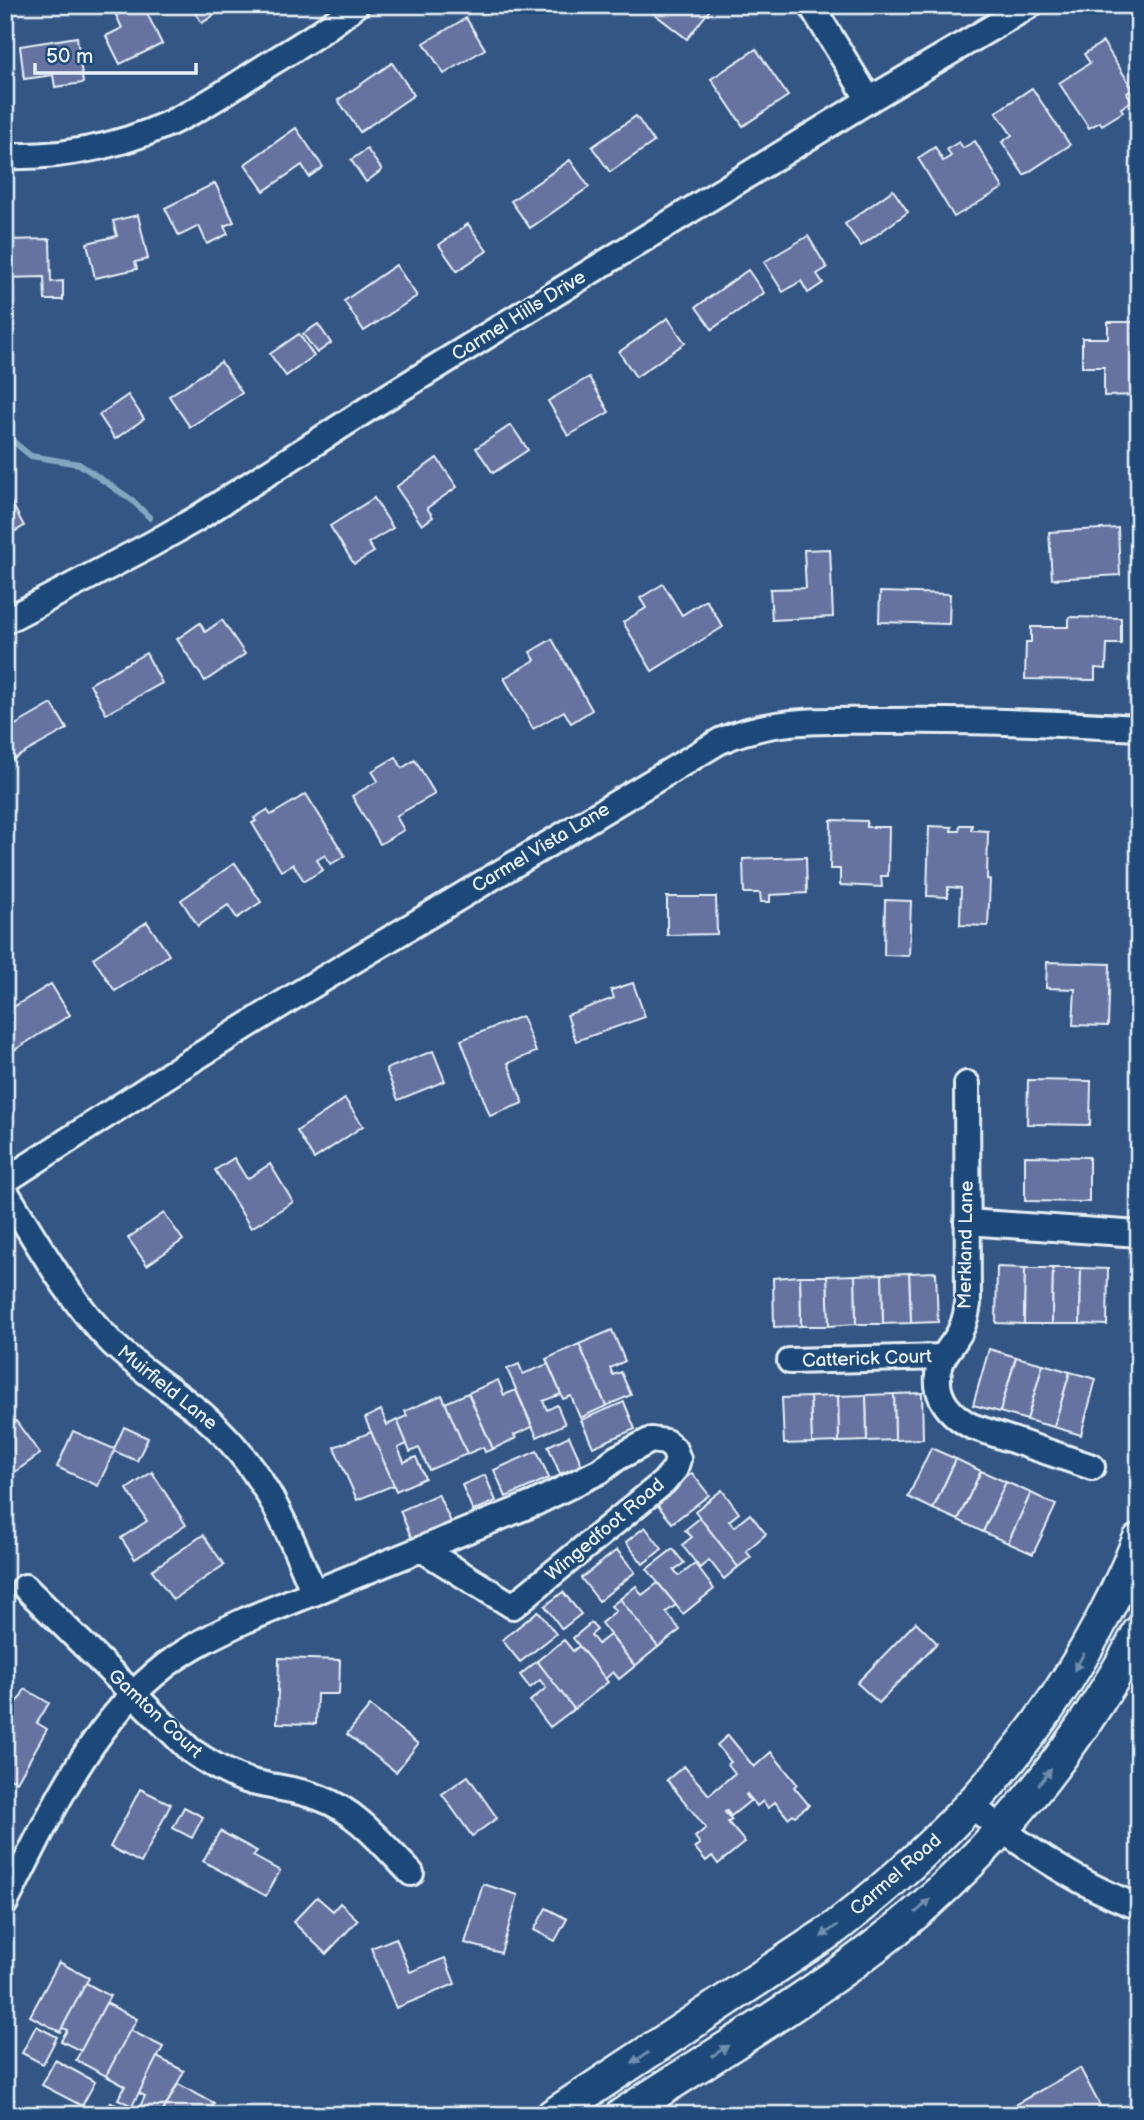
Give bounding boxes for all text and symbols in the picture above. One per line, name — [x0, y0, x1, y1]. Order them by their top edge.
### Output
scale bar — [35, 32, 196, 76]
text: 50 m — [46, 44, 93, 69]
street label: Carmel Hills Drive — [448, 266, 590, 366]
street label: Carmel Vista Lane — [468, 798, 614, 898]
street label: Merkland Lane — [953, 1181, 979, 1309]
street label: Muirfield Lane — [112, 1341, 222, 1435]
street label: Catterick Court — [802, 1345, 933, 1373]
street label: Wingedfoot Road — [541, 1474, 669, 1586]
one-way arrow — [1073, 1652, 1085, 1672]
street label: Gamton Court — [103, 1665, 207, 1764]
one-way arrow — [1037, 1768, 1051, 1786]
street label: Carmel Road — [846, 1829, 946, 1921]
one-way arrow — [914, 1898, 932, 1914]
one-way arrow — [820, 1924, 838, 1938]
one-way arrow — [711, 2044, 729, 2058]
one-way arrow — [631, 2051, 649, 2065]

